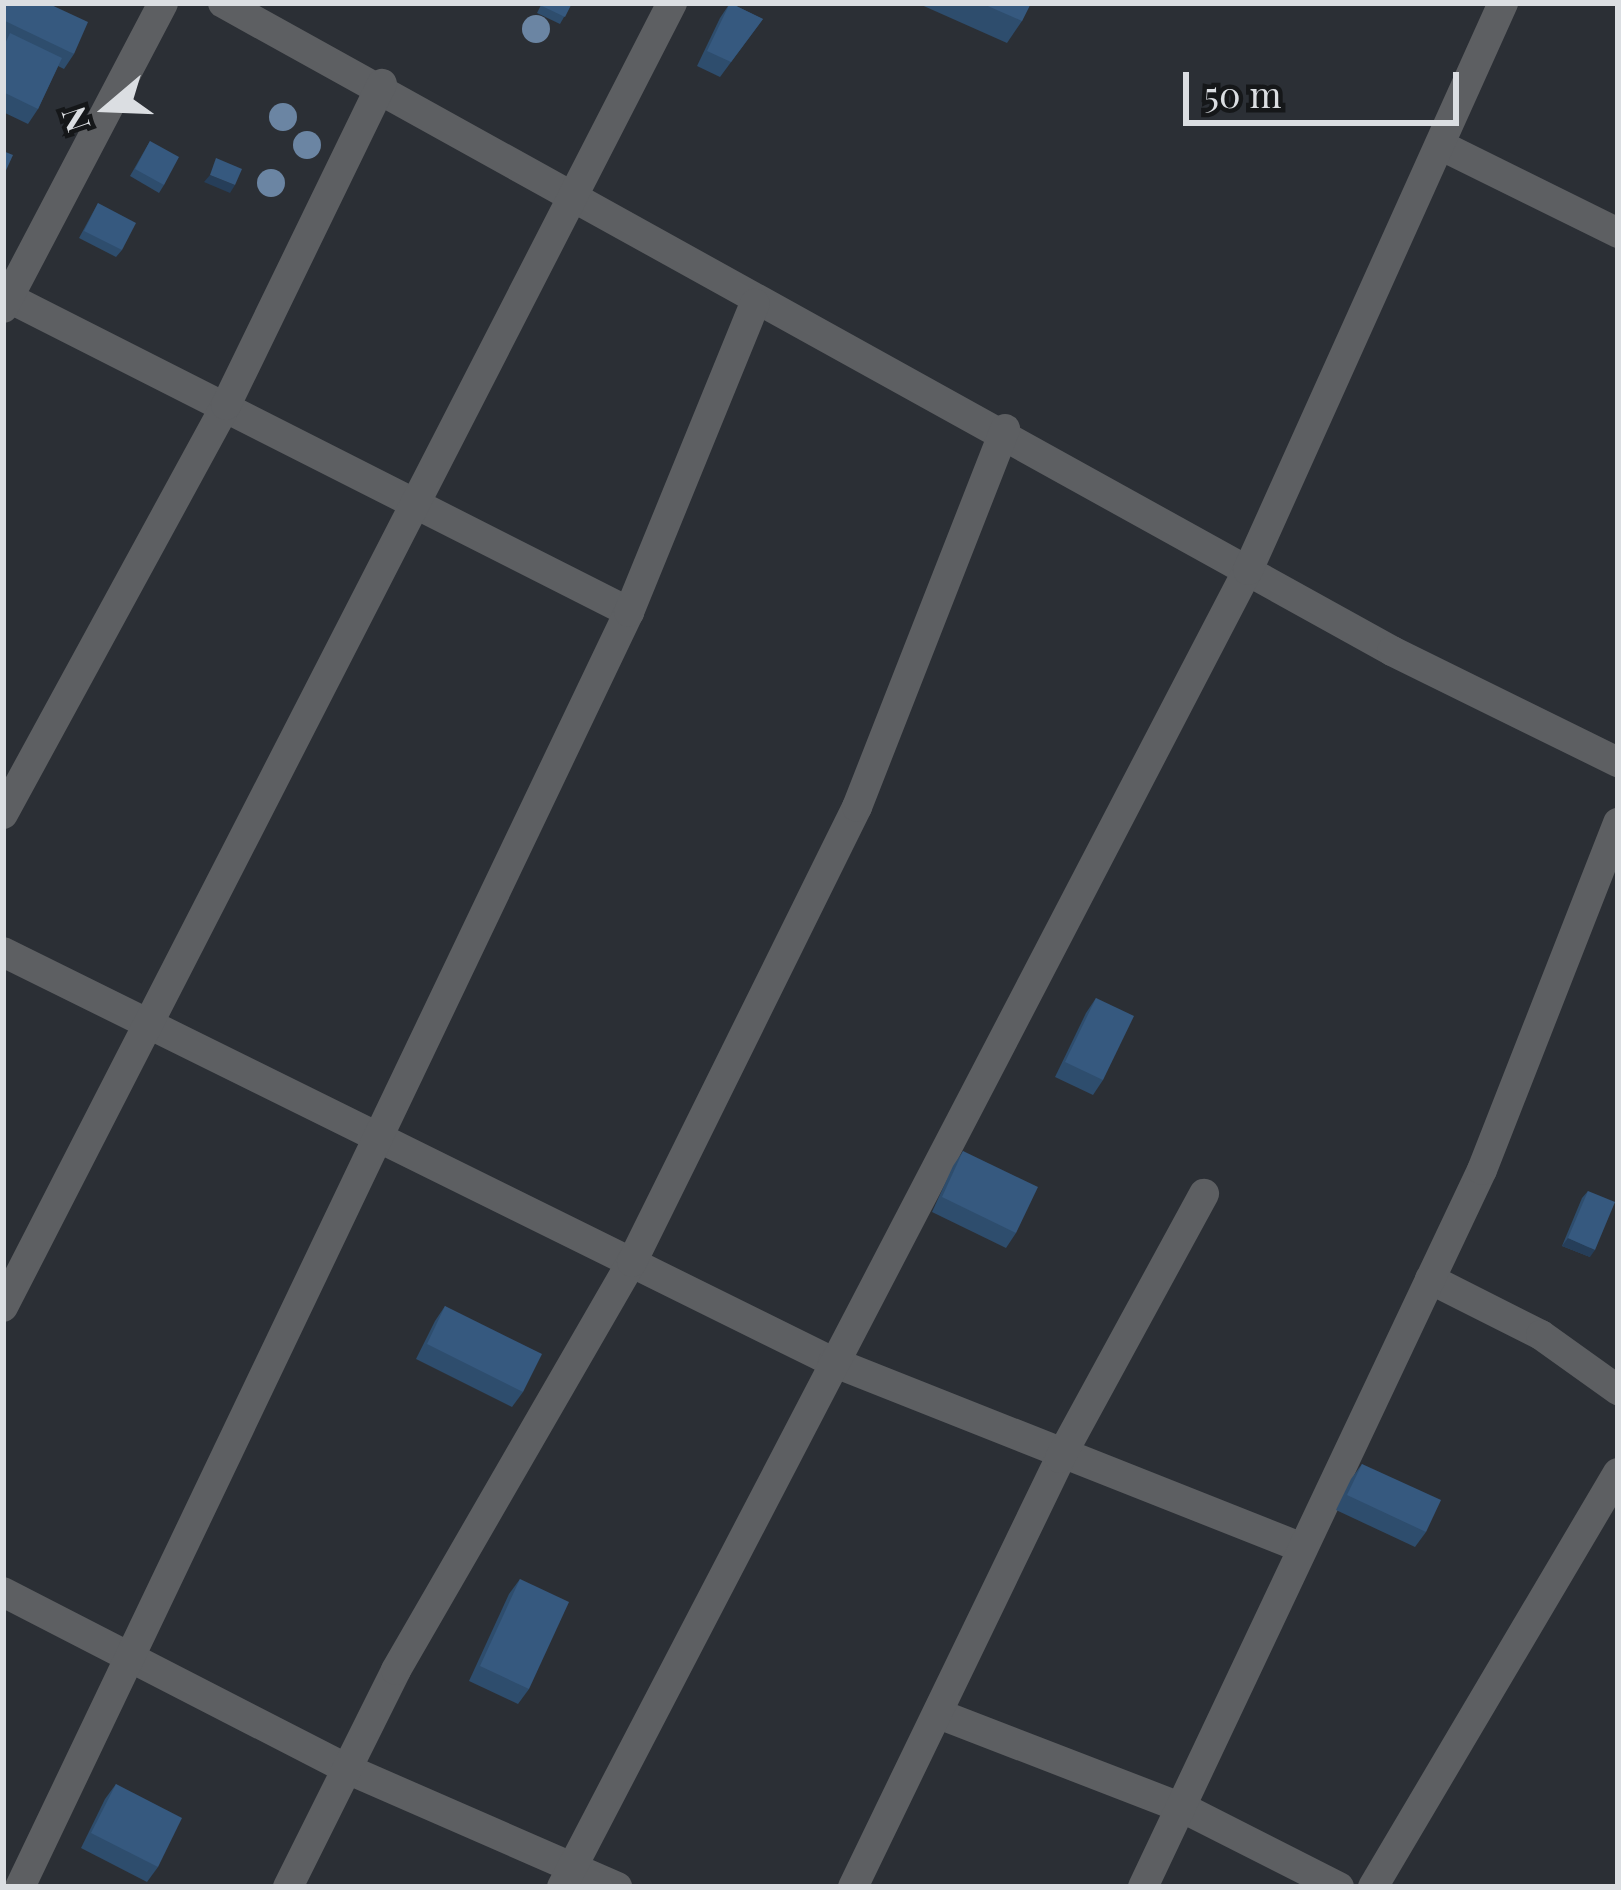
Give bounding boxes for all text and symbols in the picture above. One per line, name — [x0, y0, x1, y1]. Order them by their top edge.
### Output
north arrow — [48, 48, 168, 168]
scale bar — [1189, 48, 1465, 122]
text: 50 m — [1204, 69, 1281, 117]
text: N — [49, 101, 99, 138]

